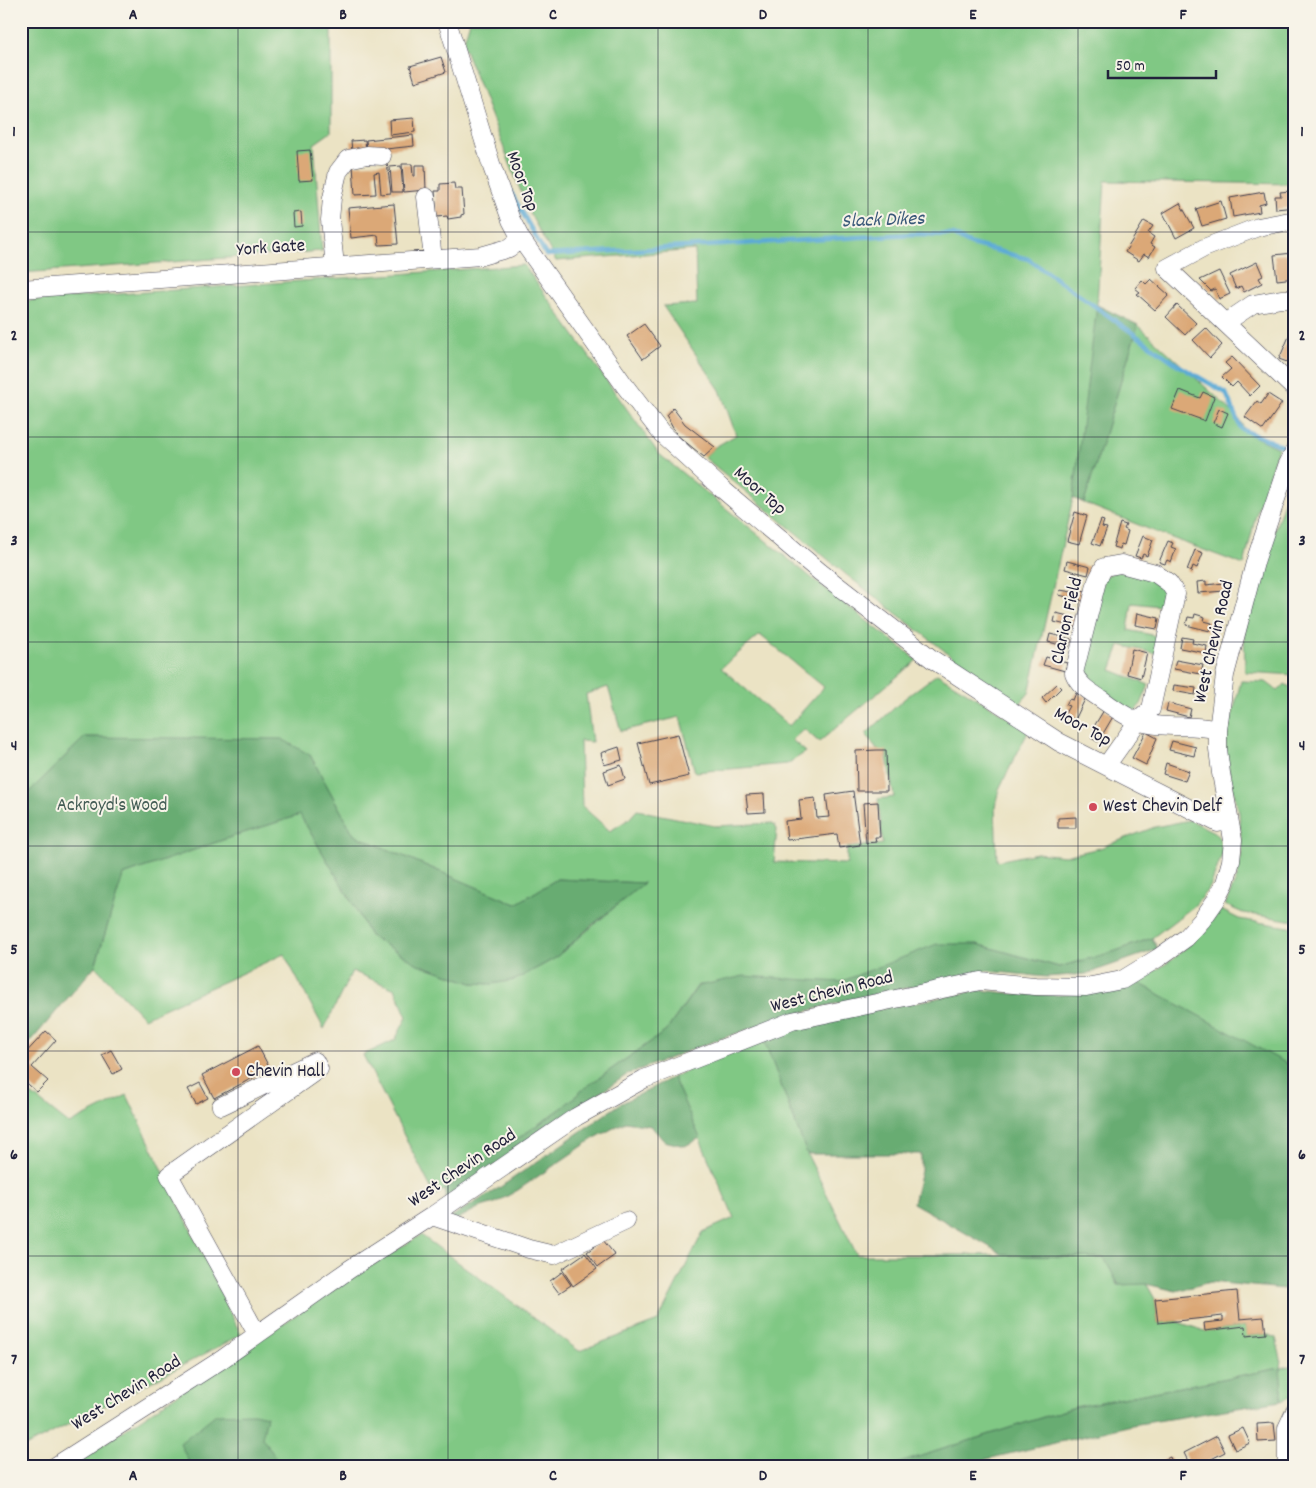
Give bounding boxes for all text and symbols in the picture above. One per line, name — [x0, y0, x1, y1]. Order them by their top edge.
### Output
text: A — [129, 4, 138, 27]
text: B — [339, 4, 347, 27]
text: C — [549, 4, 557, 27]
text: D — [759, 4, 768, 27]
text: E — [969, 4, 977, 27]
text: F — [1179, 4, 1187, 27]
scale bar — [1108, 48, 1216, 80]
text: 50 m — [1116, 56, 1145, 78]
text: 1 — [12, 121, 16, 144]
text: 1 — [1300, 121, 1304, 144]
street label: Moor Top — [498, 148, 544, 216]
water label: Slack Dikes — [841, 206, 926, 236]
street label: York Gate — [236, 233, 306, 265]
text: 2 — [11, 325, 18, 348]
text: 2 — [1299, 325, 1306, 348]
street label: Moor Top — [727, 461, 791, 523]
text: 3 — [10, 530, 18, 553]
text: 3 — [1298, 530, 1306, 553]
street label: Clarion Field — [1045, 575, 1091, 667]
street label: West Chevin Road — [1188, 578, 1242, 706]
street label: Moor Top — [1048, 701, 1116, 755]
text: 4 — [11, 735, 17, 758]
text: 4 — [1299, 735, 1305, 758]
park label: Ackroyd's Wood — [57, 793, 167, 820]
place label: West Chevin Delf — [1103, 794, 1223, 821]
marker: West Chevin Delf — [1087, 801, 1099, 813]
text: 5 — [10, 939, 18, 962]
text: 5 — [1298, 939, 1306, 962]
street label: West Chevin Road — [768, 965, 896, 1021]
place label: Chevin Hall — [246, 1059, 325, 1086]
marker: Chevin Hall — [230, 1066, 242, 1078]
street label: West Chevin Road — [404, 1123, 522, 1215]
text: 6 — [10, 1144, 18, 1167]
text: 6 — [1298, 1144, 1306, 1167]
text: 7 — [11, 1349, 17, 1372]
street label: West Chevin Road — [67, 1349, 187, 1439]
text: 7 — [1299, 1349, 1305, 1372]
text: A — [129, 1465, 138, 1488]
text: B — [339, 1465, 347, 1488]
text: C — [549, 1465, 557, 1488]
text: D — [759, 1465, 768, 1488]
text: E — [969, 1465, 977, 1488]
text: F — [1179, 1465, 1187, 1488]

